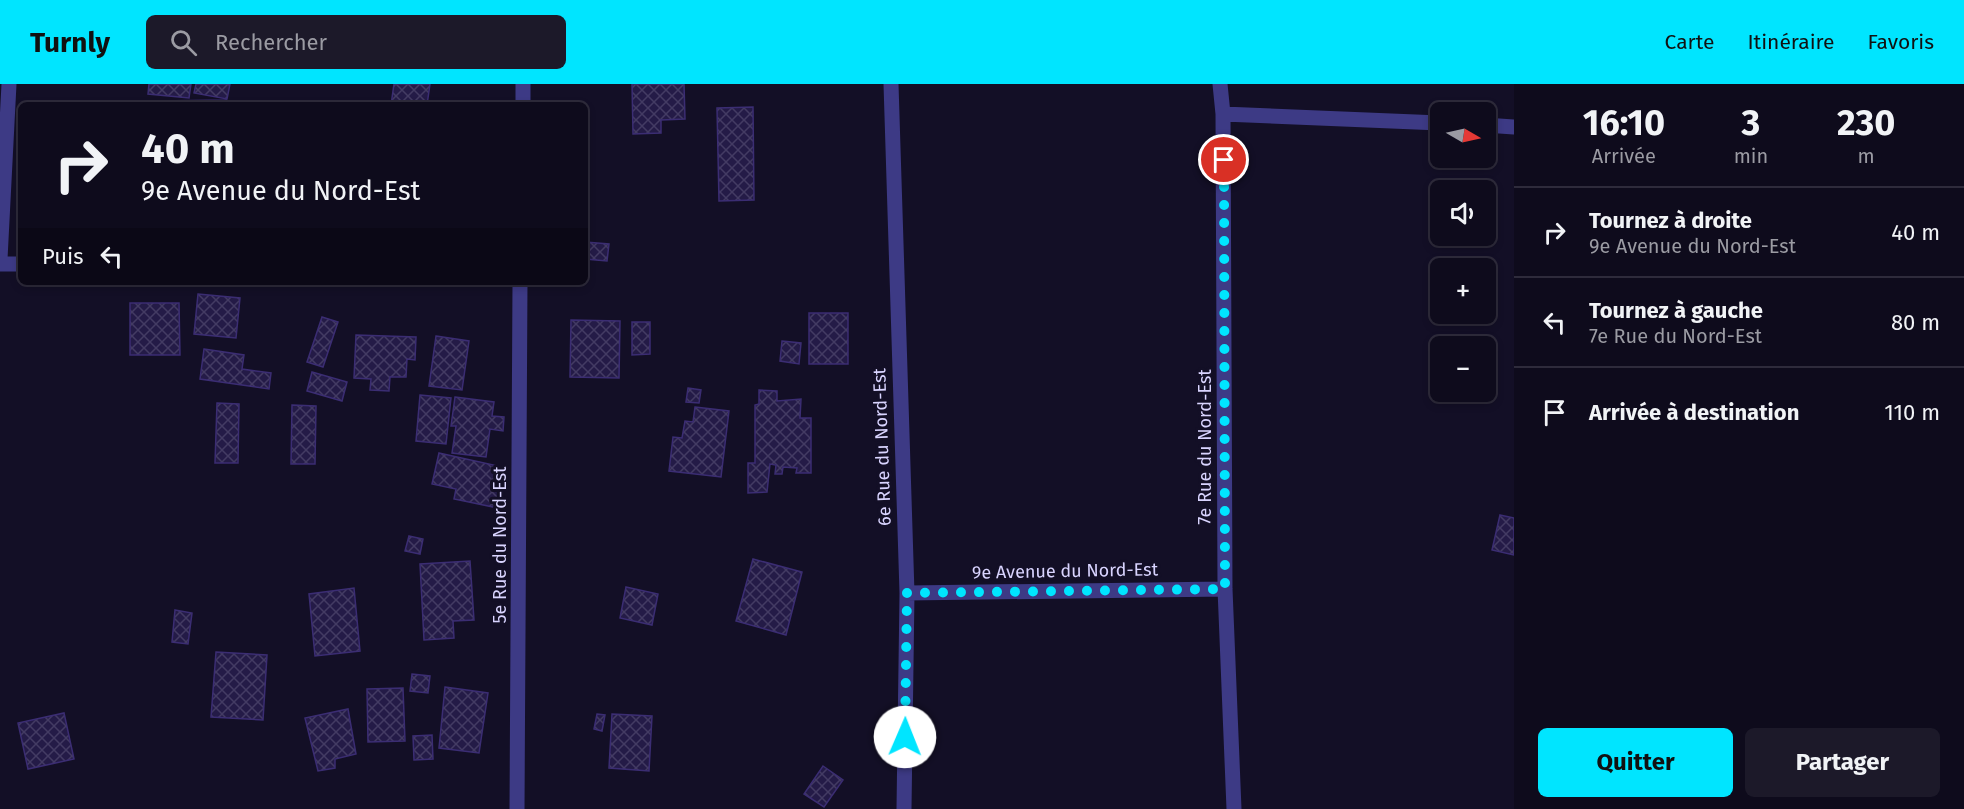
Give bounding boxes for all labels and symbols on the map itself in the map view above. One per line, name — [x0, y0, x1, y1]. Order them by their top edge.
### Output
north arrow — [1430, 102, 1496, 168]
pin — [1198, 134, 1249, 185]
street label: 6e Rue du Nord-Est — [868, 367, 896, 526]
street label: 7e Rue du Nord-Est — [1194, 369, 1216, 525]
street label: 5e Rue du Nord-Est — [489, 466, 511, 624]
street label: 9e Avenue du Nord-Est — [972, 558, 1159, 584]
position arrow — [873, 705, 937, 769]

